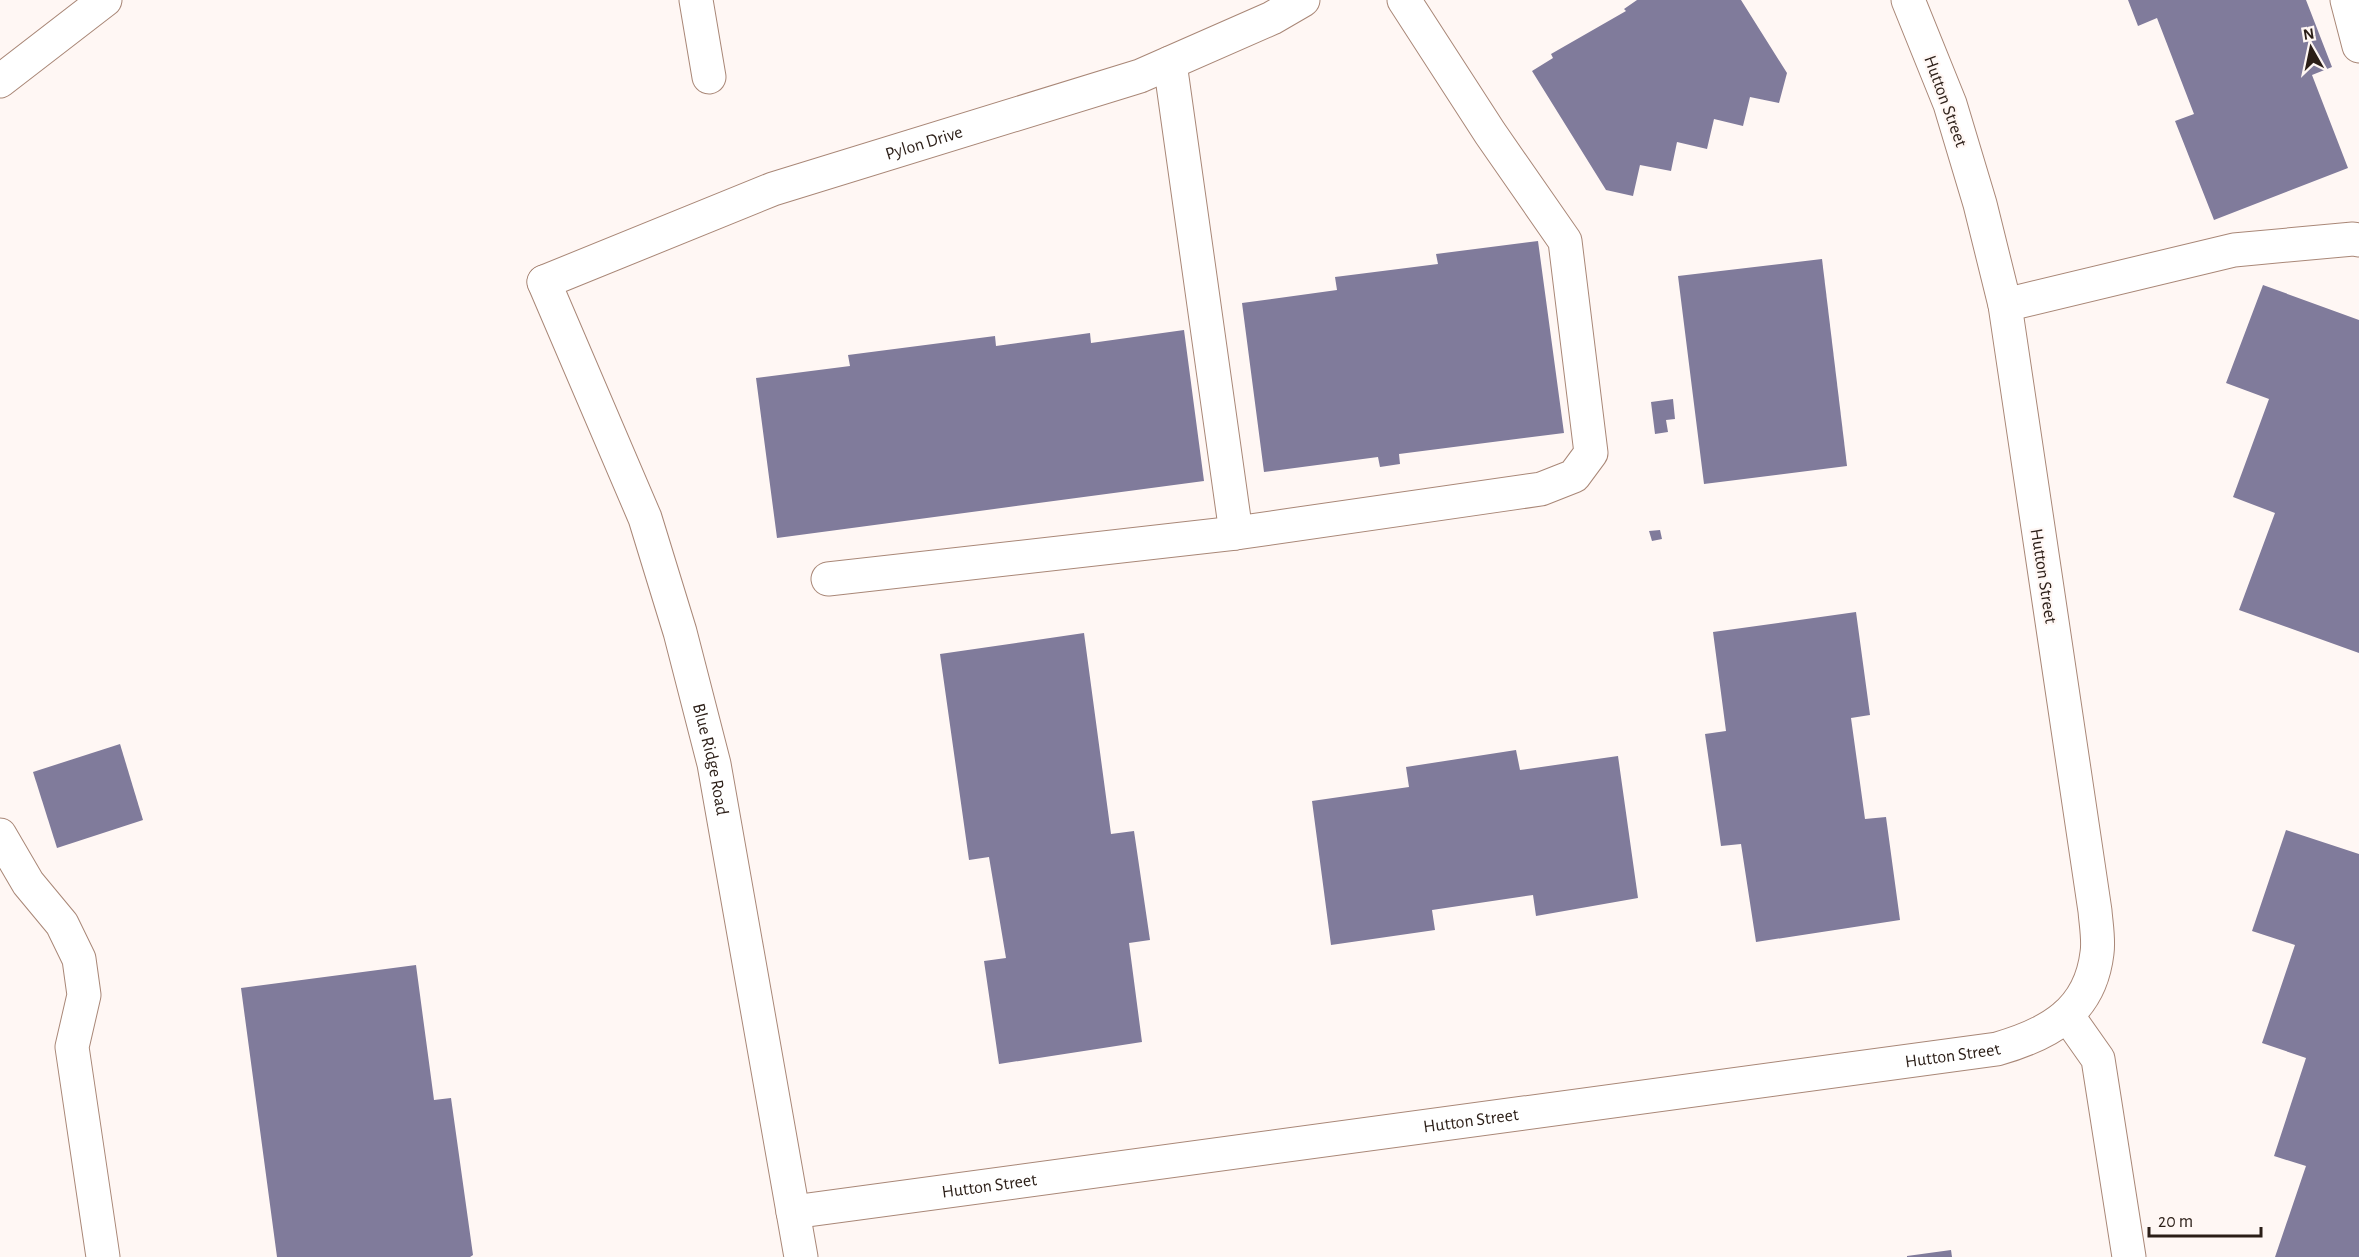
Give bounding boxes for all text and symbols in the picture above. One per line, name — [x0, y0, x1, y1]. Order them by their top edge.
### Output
north arrow — [2281, 18, 2341, 78]
text: N — [2302, 25, 2316, 43]
street label: Hutton Street — [1920, 53, 1970, 150]
street label: Pylon Drive — [883, 123, 965, 164]
street label: Hutton Street — [2027, 527, 2059, 625]
street label: Blue Ridge Road — [689, 702, 731, 817]
street label: Hutton Street — [1904, 1040, 2003, 1071]
street label: Hutton Street — [1422, 1106, 1520, 1137]
street label: Hutton Street — [941, 1171, 1038, 1202]
scale bar — [2149, 1200, 2262, 1238]
text: 20 m — [2158, 1213, 2193, 1231]

